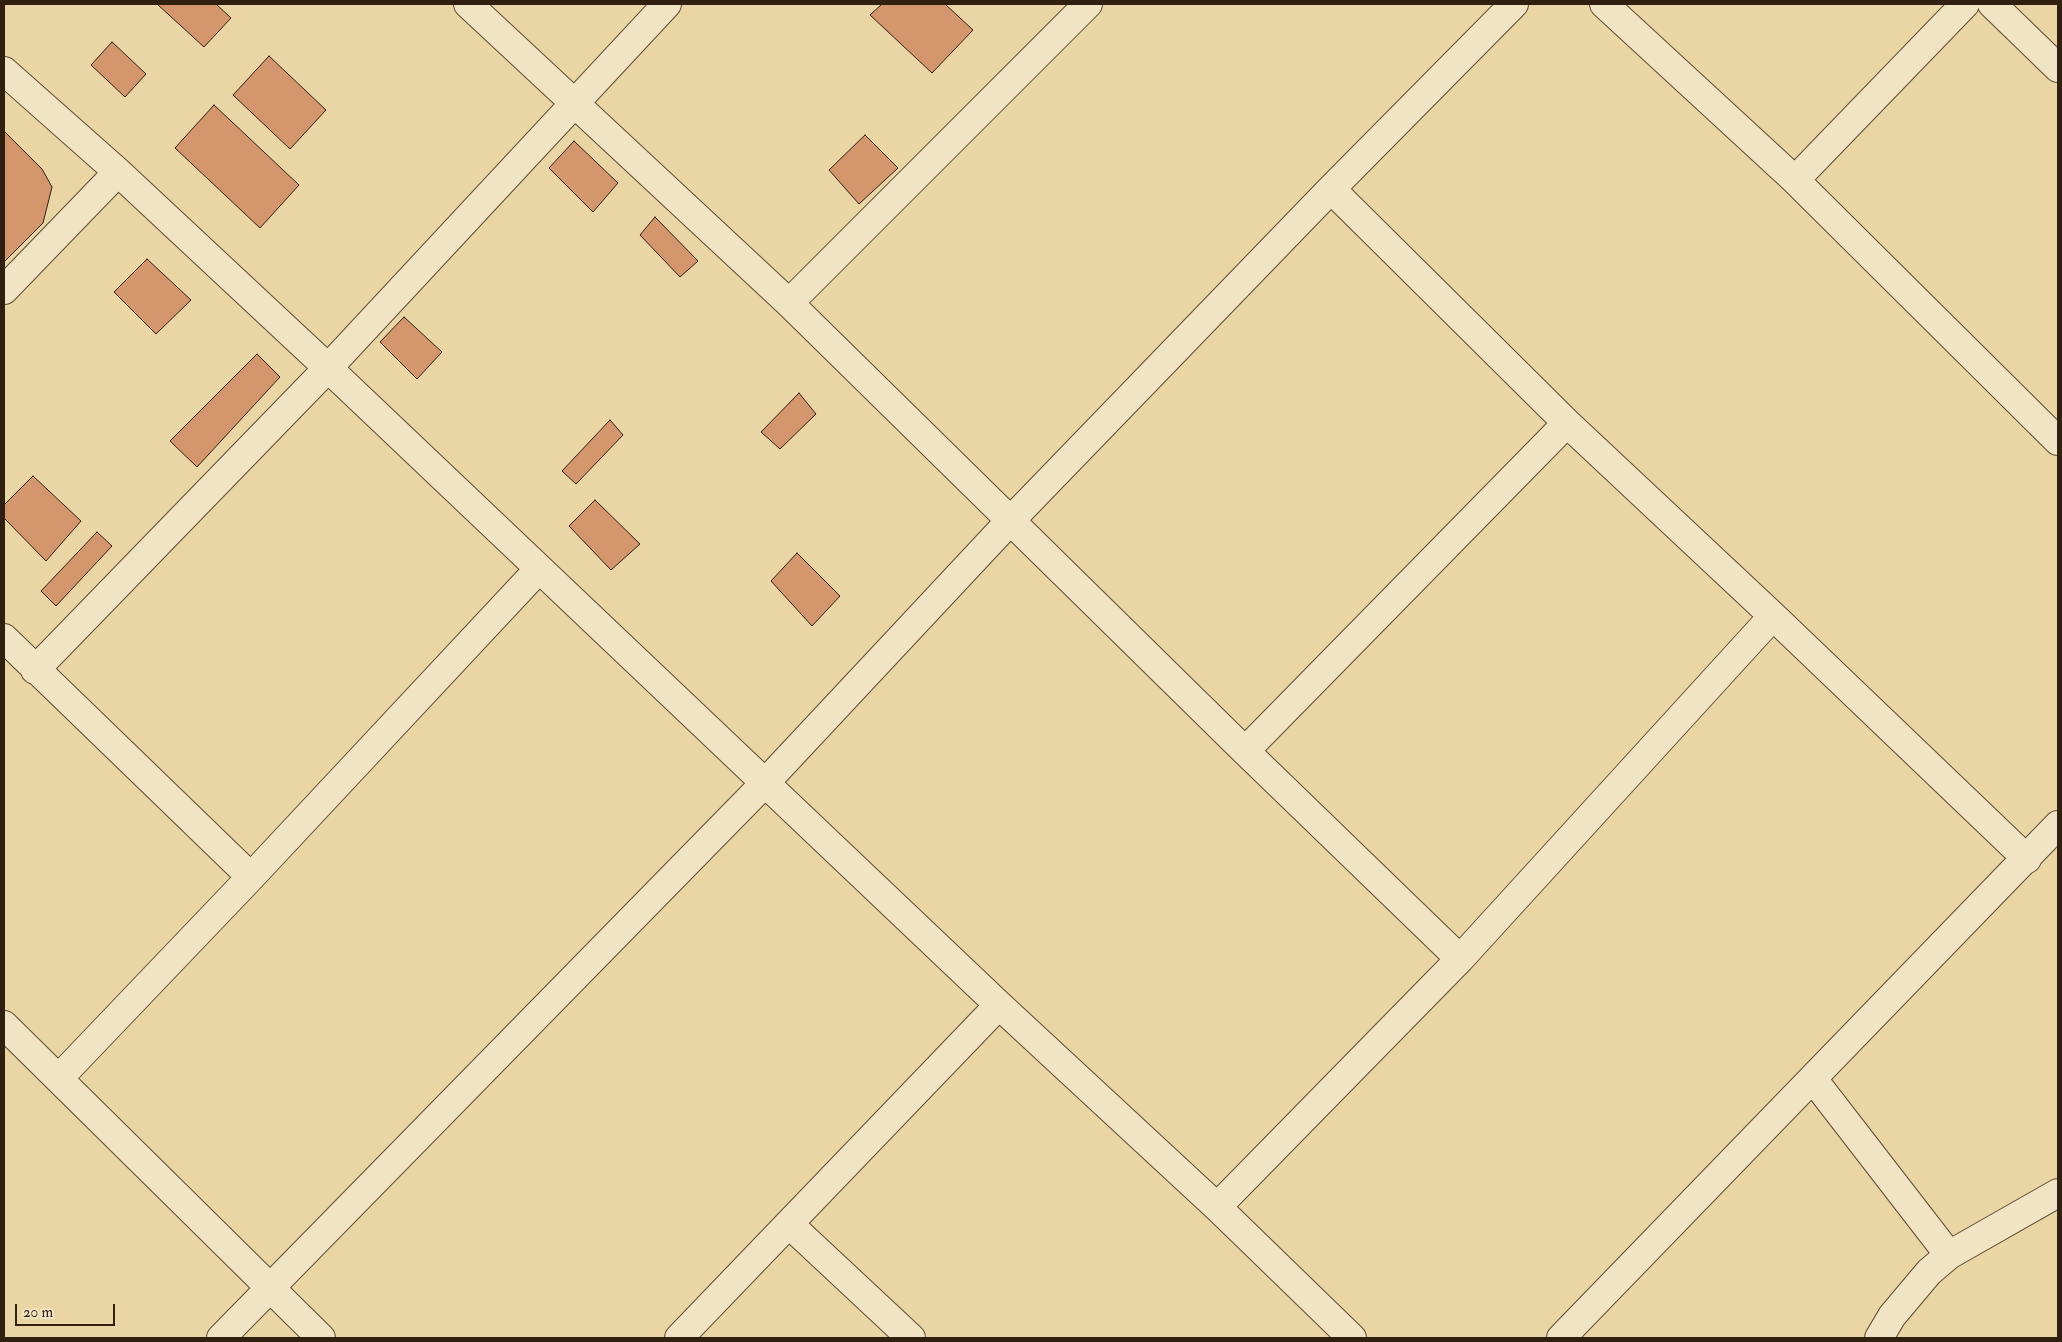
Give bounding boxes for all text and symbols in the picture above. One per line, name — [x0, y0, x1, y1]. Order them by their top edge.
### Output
scale bar — [18, 1294, 118, 1326]
text: 20 m — [23, 1303, 53, 1322]

